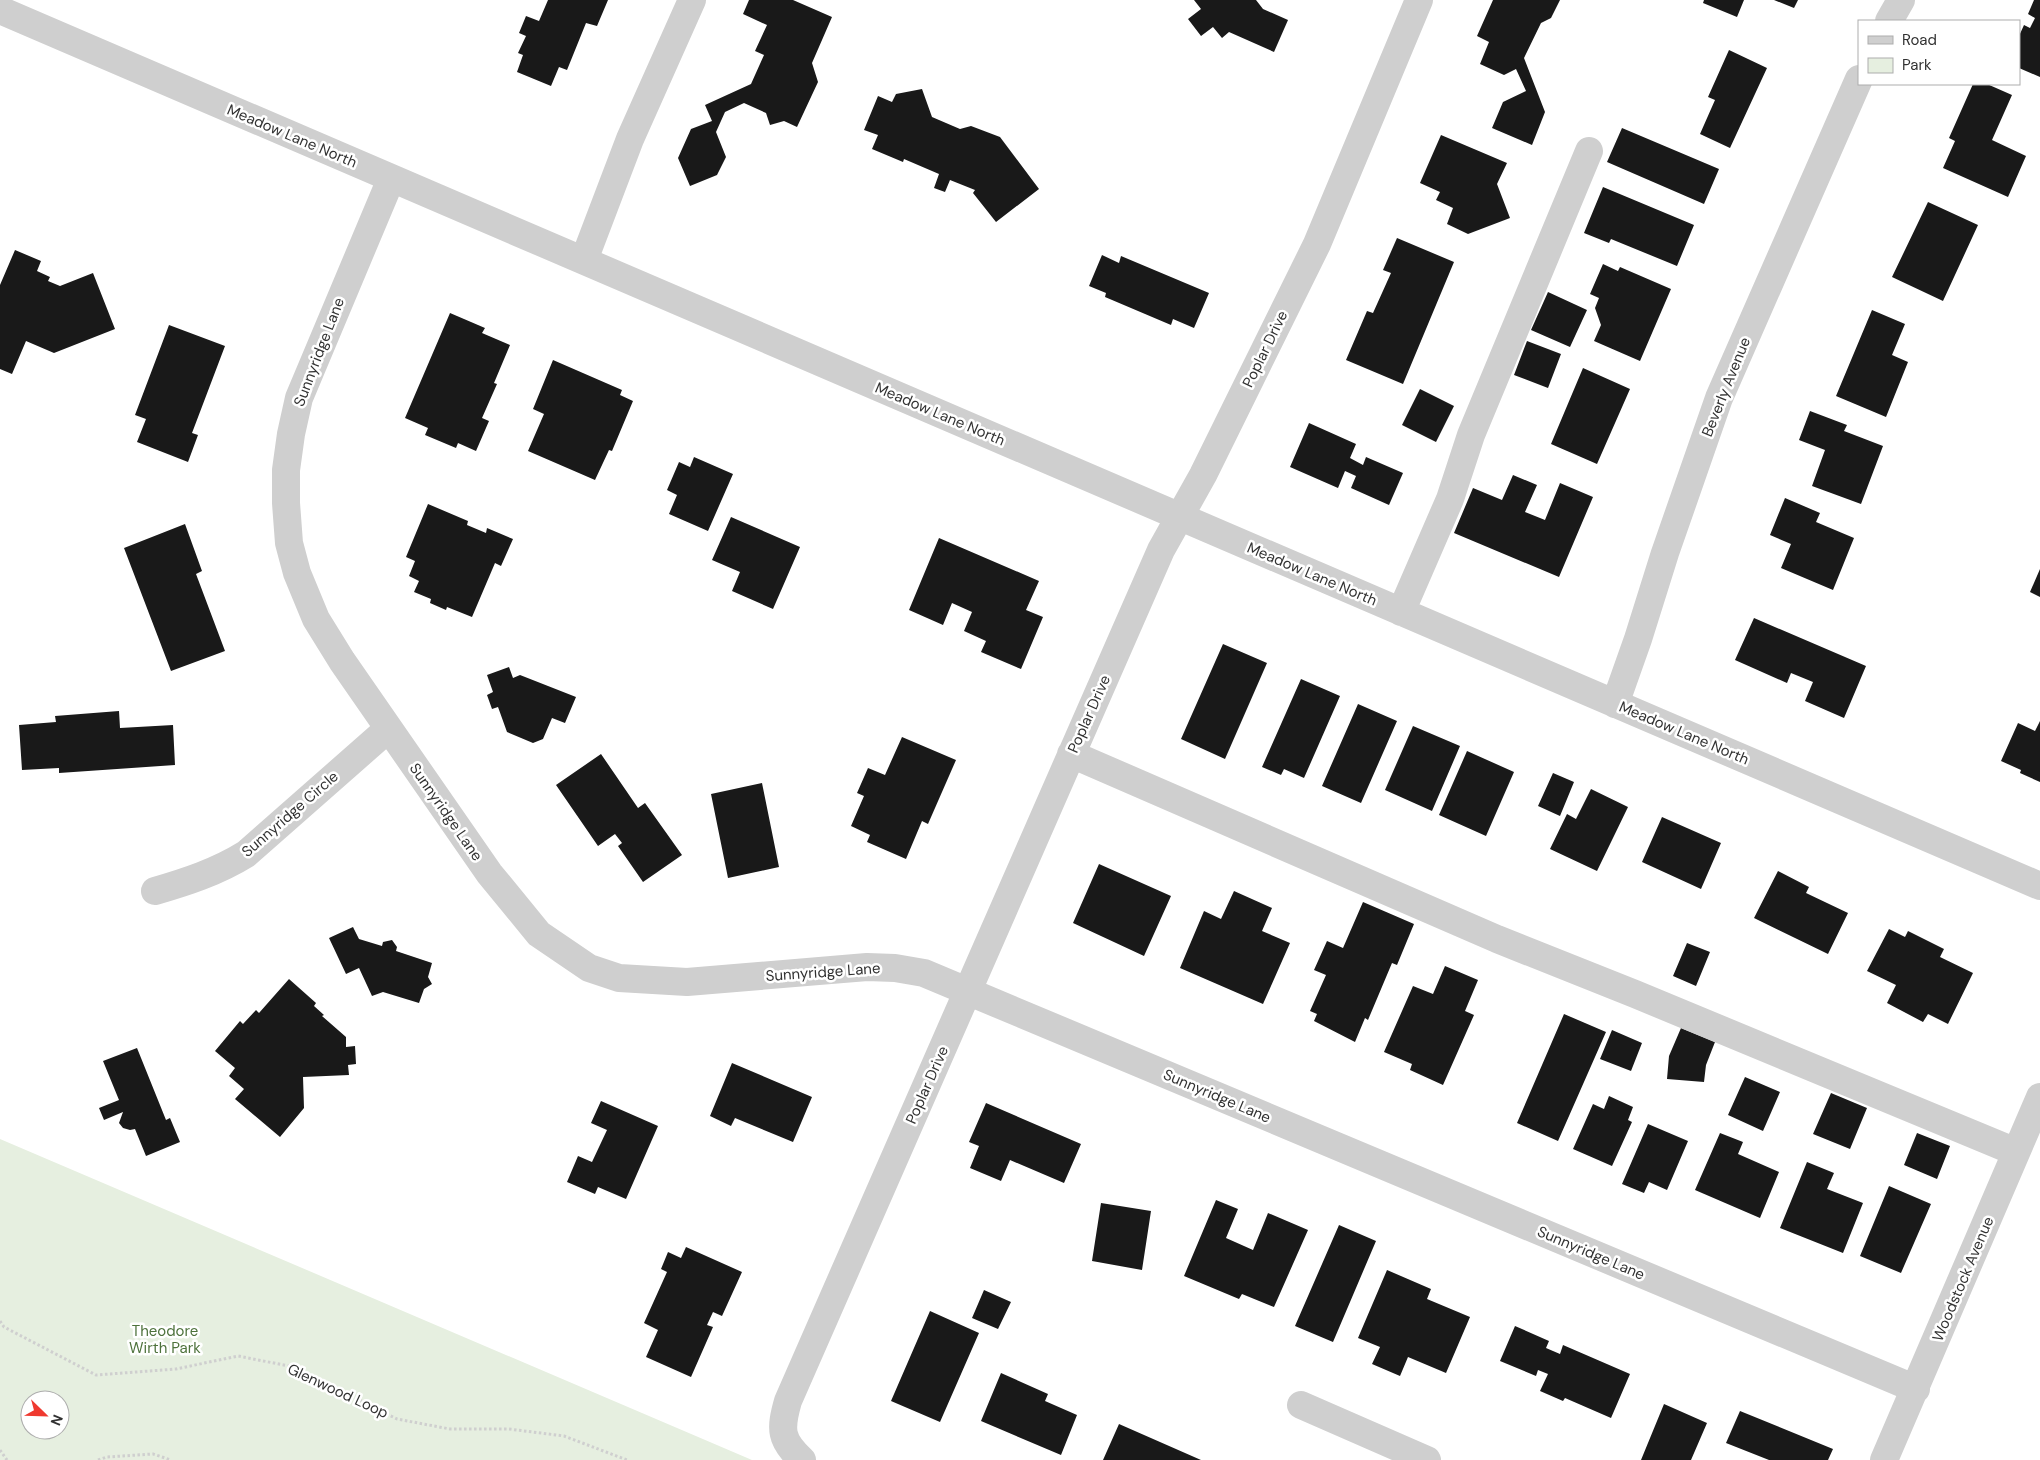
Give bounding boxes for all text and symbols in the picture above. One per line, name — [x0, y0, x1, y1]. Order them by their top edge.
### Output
legend — [1858, 20, 2020, 85]
text: Road — [1902, 30, 1937, 50]
text: Park — [1902, 55, 1932, 75]
street label: Meadow Lane North — [224, 100, 360, 172]
street label: Sunnyridge Lane — [289, 295, 349, 409]
street label: Poplar Drive — [1238, 307, 1292, 391]
street label: Beverly Avenue — [1697, 334, 1755, 440]
street label: Meadow Lane North — [872, 378, 1008, 450]
street label: Meadow Lane North — [1244, 538, 1380, 610]
street label: Poplar Drive — [1063, 672, 1115, 756]
street label: Meadow Lane North — [1616, 697, 1752, 769]
street label: Sunnyridge Lane — [405, 759, 487, 865]
street label: Sunnyridge Circle — [237, 766, 343, 862]
street label: Sunnyridge Lane — [765, 958, 881, 986]
street label: Poplar Drive — [901, 1043, 953, 1127]
street label: Sunnyridge Lane — [1160, 1064, 1274, 1128]
street label: Woodstock Avenue — [1928, 1213, 1998, 1345]
street label: Sunnyridge Lane — [1534, 1221, 1648, 1285]
park label: Theodore Wirth Park — [129, 1321, 201, 1358]
street label: Glenwood Loop — [284, 1359, 392, 1423]
north arrow — [20, 1390, 70, 1440]
text: N — [47, 1412, 67, 1428]

